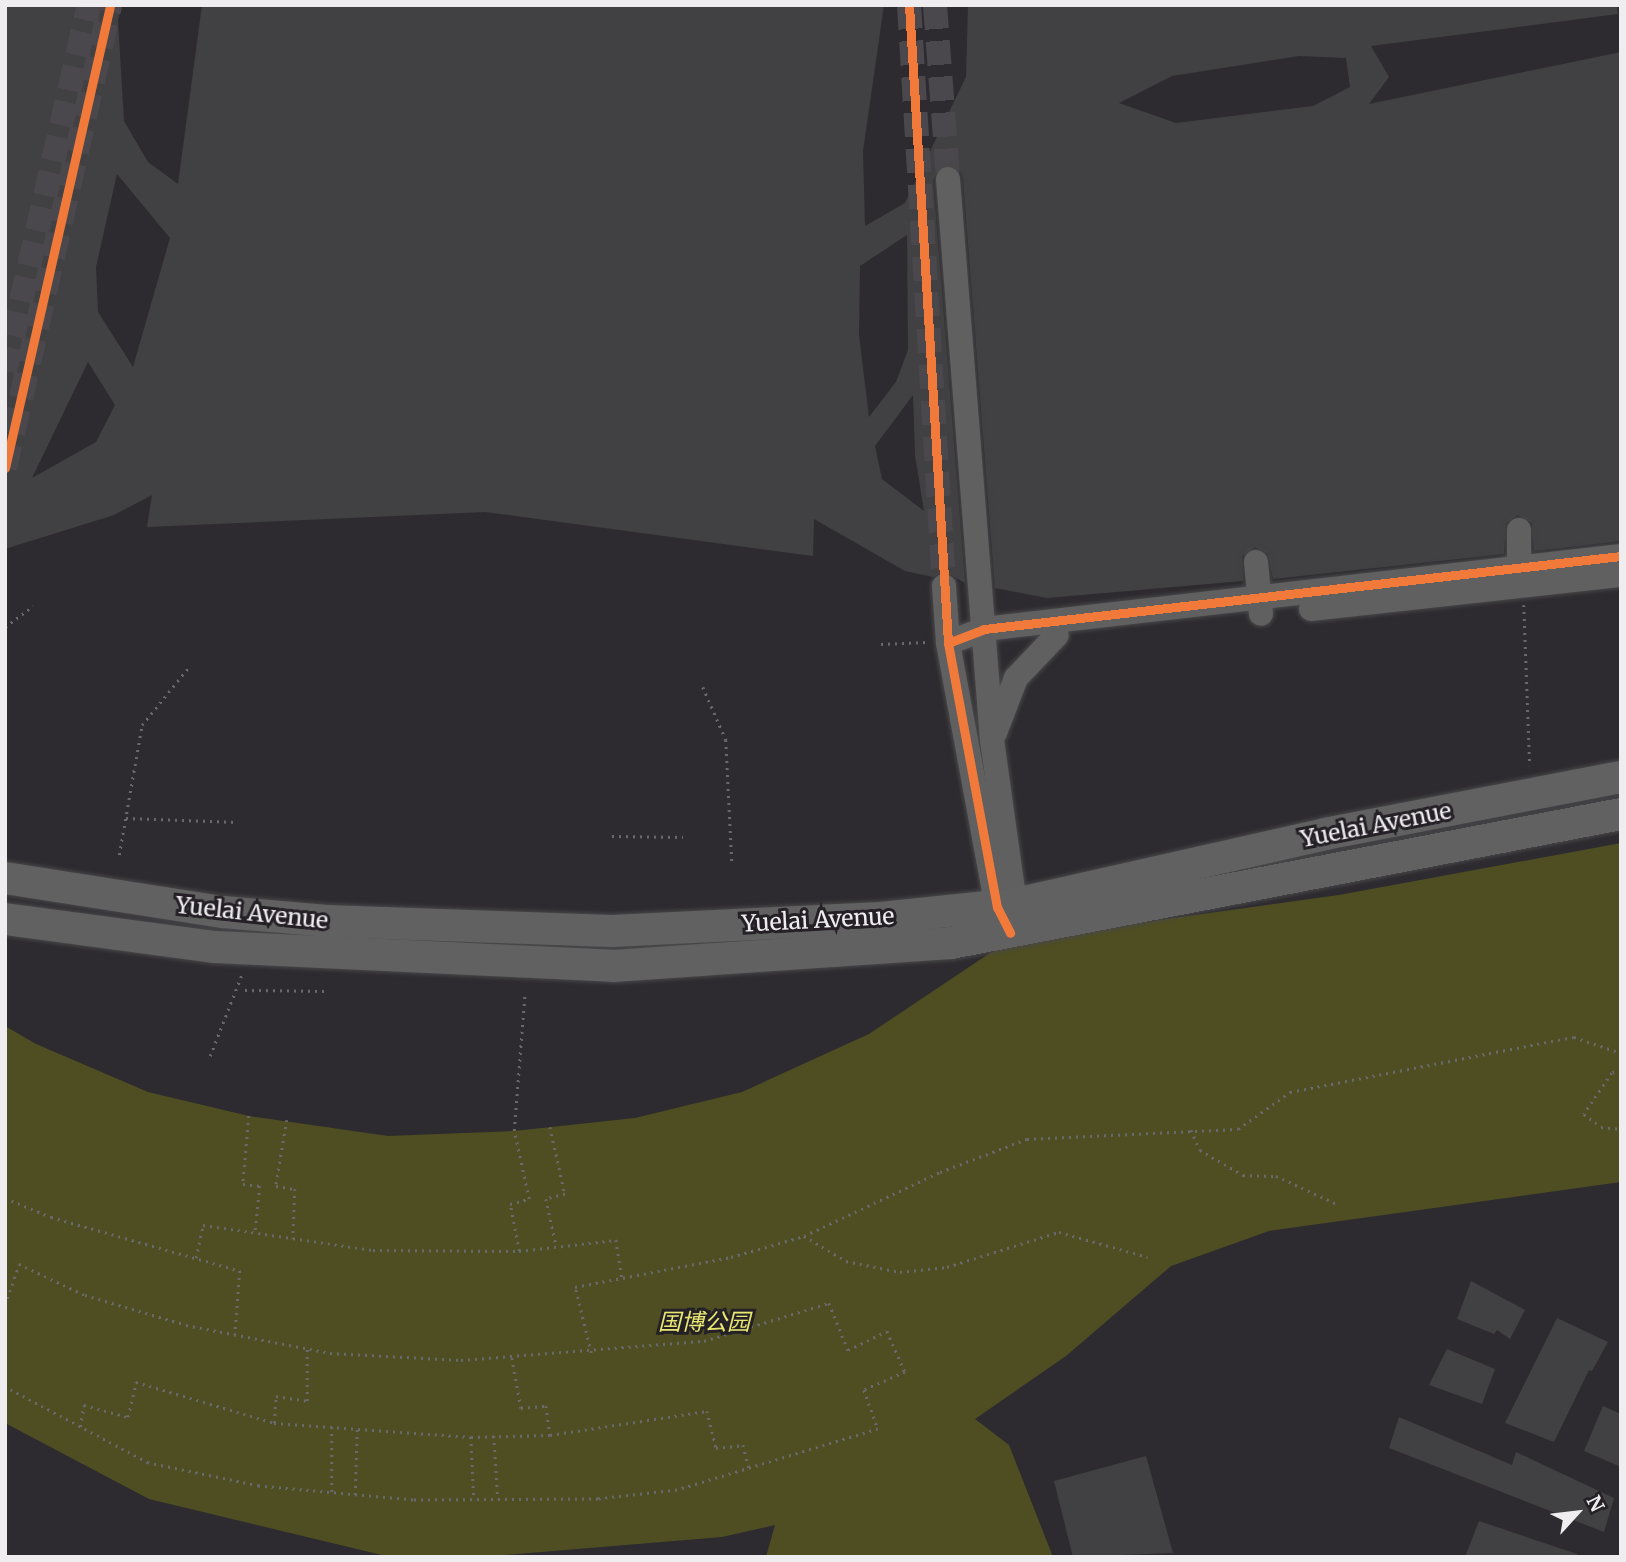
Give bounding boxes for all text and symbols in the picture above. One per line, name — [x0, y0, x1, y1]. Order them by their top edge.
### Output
street label: Yuelai Avenue — [1298, 797, 1454, 853]
street label: Yuelai Avenue — [174, 891, 330, 935]
street label: Yuelai Avenue — [741, 902, 895, 938]
park label: 国博公园 — [658, 1308, 750, 1336]
north arrow — [1542, 1478, 1612, 1548]
text: N — [1582, 1491, 1610, 1516]

